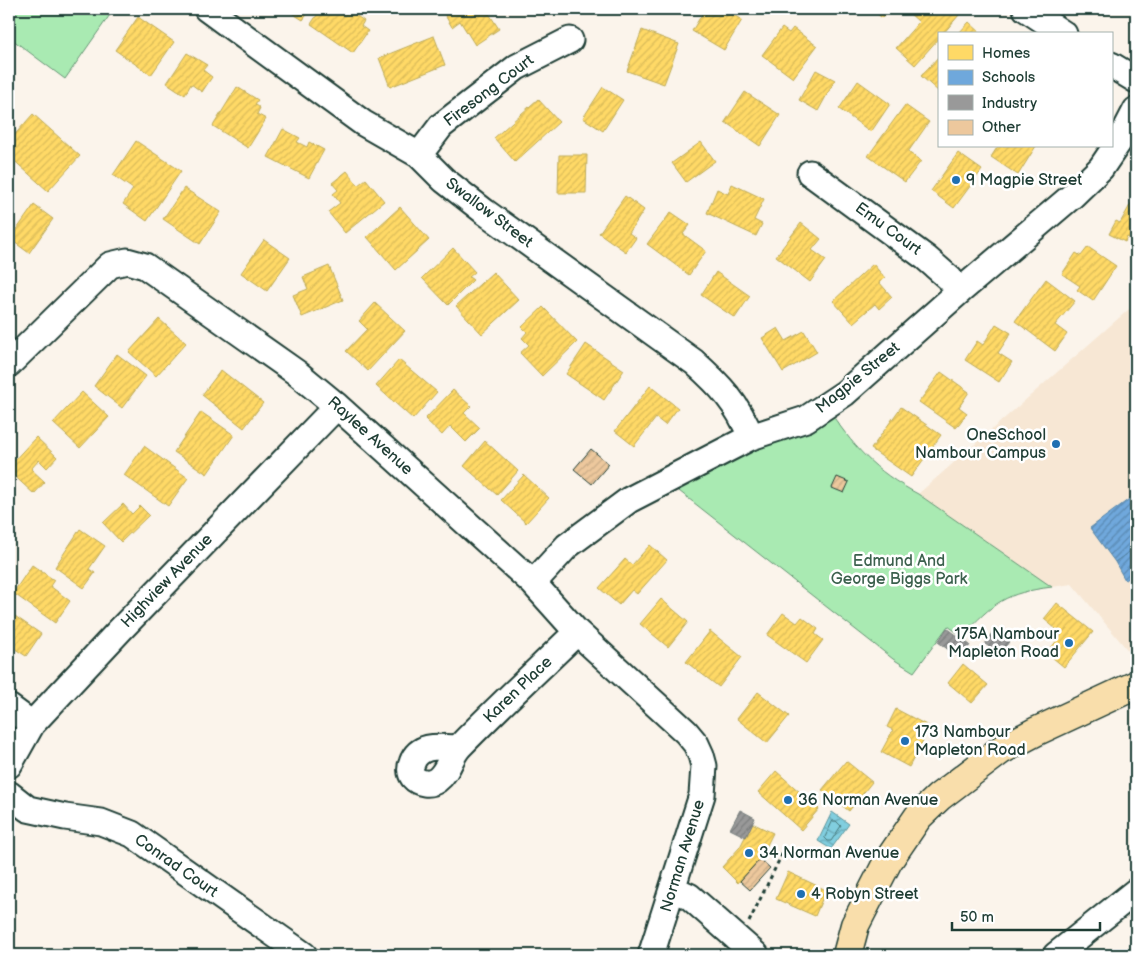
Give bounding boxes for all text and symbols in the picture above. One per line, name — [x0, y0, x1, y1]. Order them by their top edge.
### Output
legend — [938, 32, 1112, 148]
text: Homes — [982, 44, 1031, 63]
street label: Firesong Court — [440, 51, 538, 131]
text: Schools — [982, 68, 1036, 87]
text: Industry — [982, 94, 1037, 113]
text: Other — [982, 118, 1021, 137]
place label: 9 Magpie Street — [966, 171, 1082, 190]
street label: Swallow Street — [442, 174, 536, 252]
marker: 9 Magpie Street — [950, 174, 962, 186]
street label: Emu Court — [851, 199, 925, 259]
street label: Magpie Street — [812, 338, 904, 418]
street label: Raylee Avenue — [323, 393, 417, 480]
place label: OneSchool Nambour Campus — [915, 426, 1046, 463]
marker: OneSchool Nambour Campus — [1050, 438, 1062, 450]
street label: Highview Avenue — [117, 530, 217, 632]
park label: Edmund And George Biggs Park — [831, 552, 967, 589]
place label: 175A Nambour Mapleton Road — [948, 625, 1059, 662]
marker: 175A Nambour Mapleton Road — [1063, 637, 1075, 649]
street label: Karen Place — [480, 652, 557, 727]
place label: 173 Nambour Mapleton Road — [915, 723, 1026, 760]
marker: 173 Nambour Mapleton Road — [899, 735, 911, 747]
place label: 36 Norman Avenue — [798, 791, 939, 810]
marker: 36 Norman Avenue — [782, 794, 794, 806]
street label: Norman Avenue — [657, 797, 709, 914]
street label: Conrad Court — [131, 830, 221, 902]
place label: 34 Norman Avenue — [759, 844, 900, 863]
marker: 34 Norman Avenue — [743, 847, 755, 859]
place label: 4 Robyn Street — [811, 885, 919, 904]
marker: 4 Robyn Street — [795, 888, 807, 900]
scale bar — [952, 899, 1100, 931]
text: 50 m — [960, 908, 994, 927]

